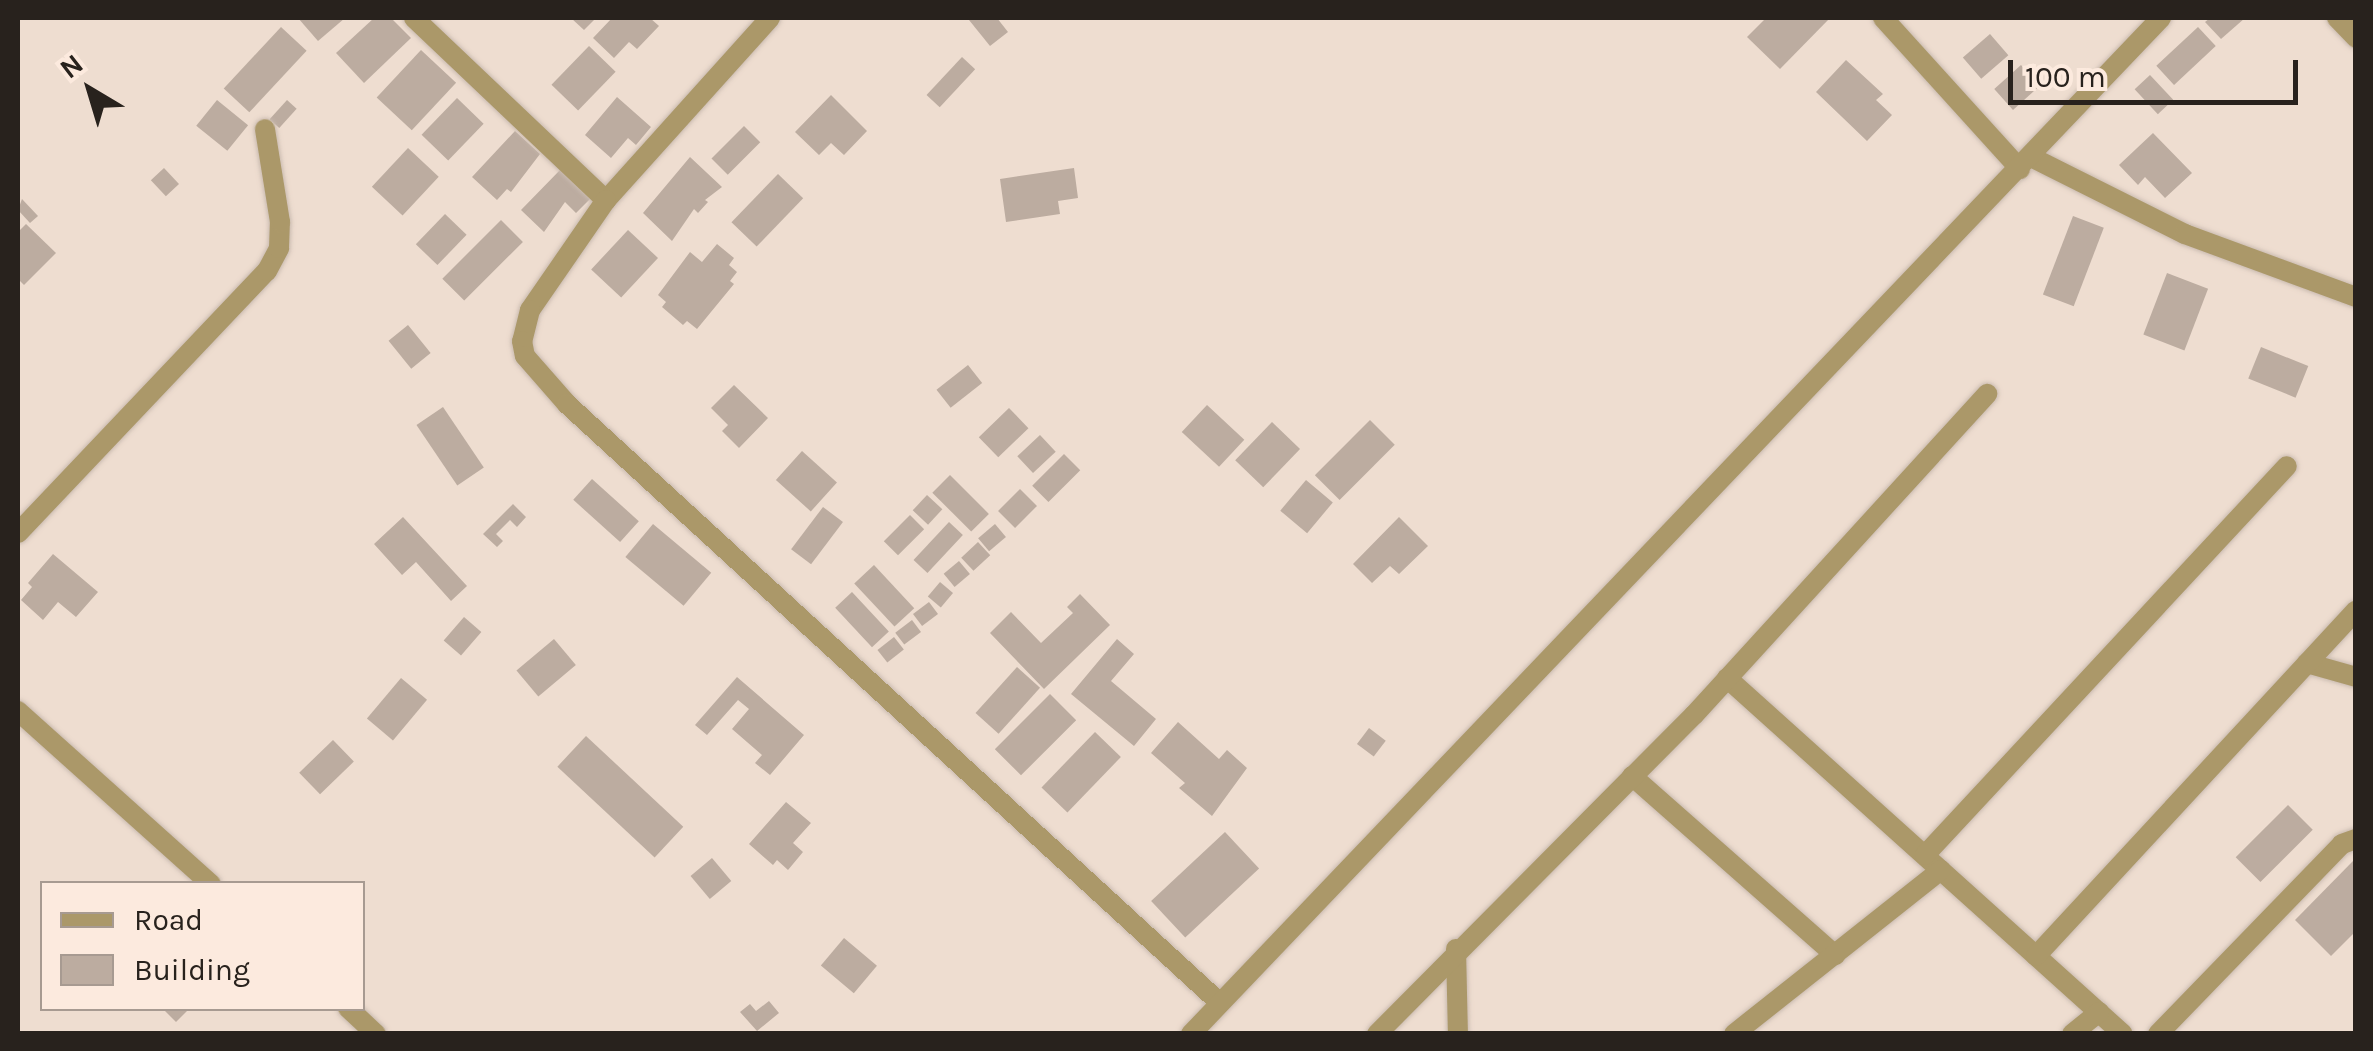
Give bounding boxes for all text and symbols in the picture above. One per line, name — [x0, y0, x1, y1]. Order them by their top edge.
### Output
north arrow — [40, 40, 140, 140]
scale bar — [2013, 40, 2303, 102]
text: N — [53, 47, 89, 85]
text: 100 m — [2025, 59, 2106, 95]
legend — [40, 881, 365, 1011]
text: Road — [134, 902, 203, 938]
text: Building — [134, 952, 250, 988]

